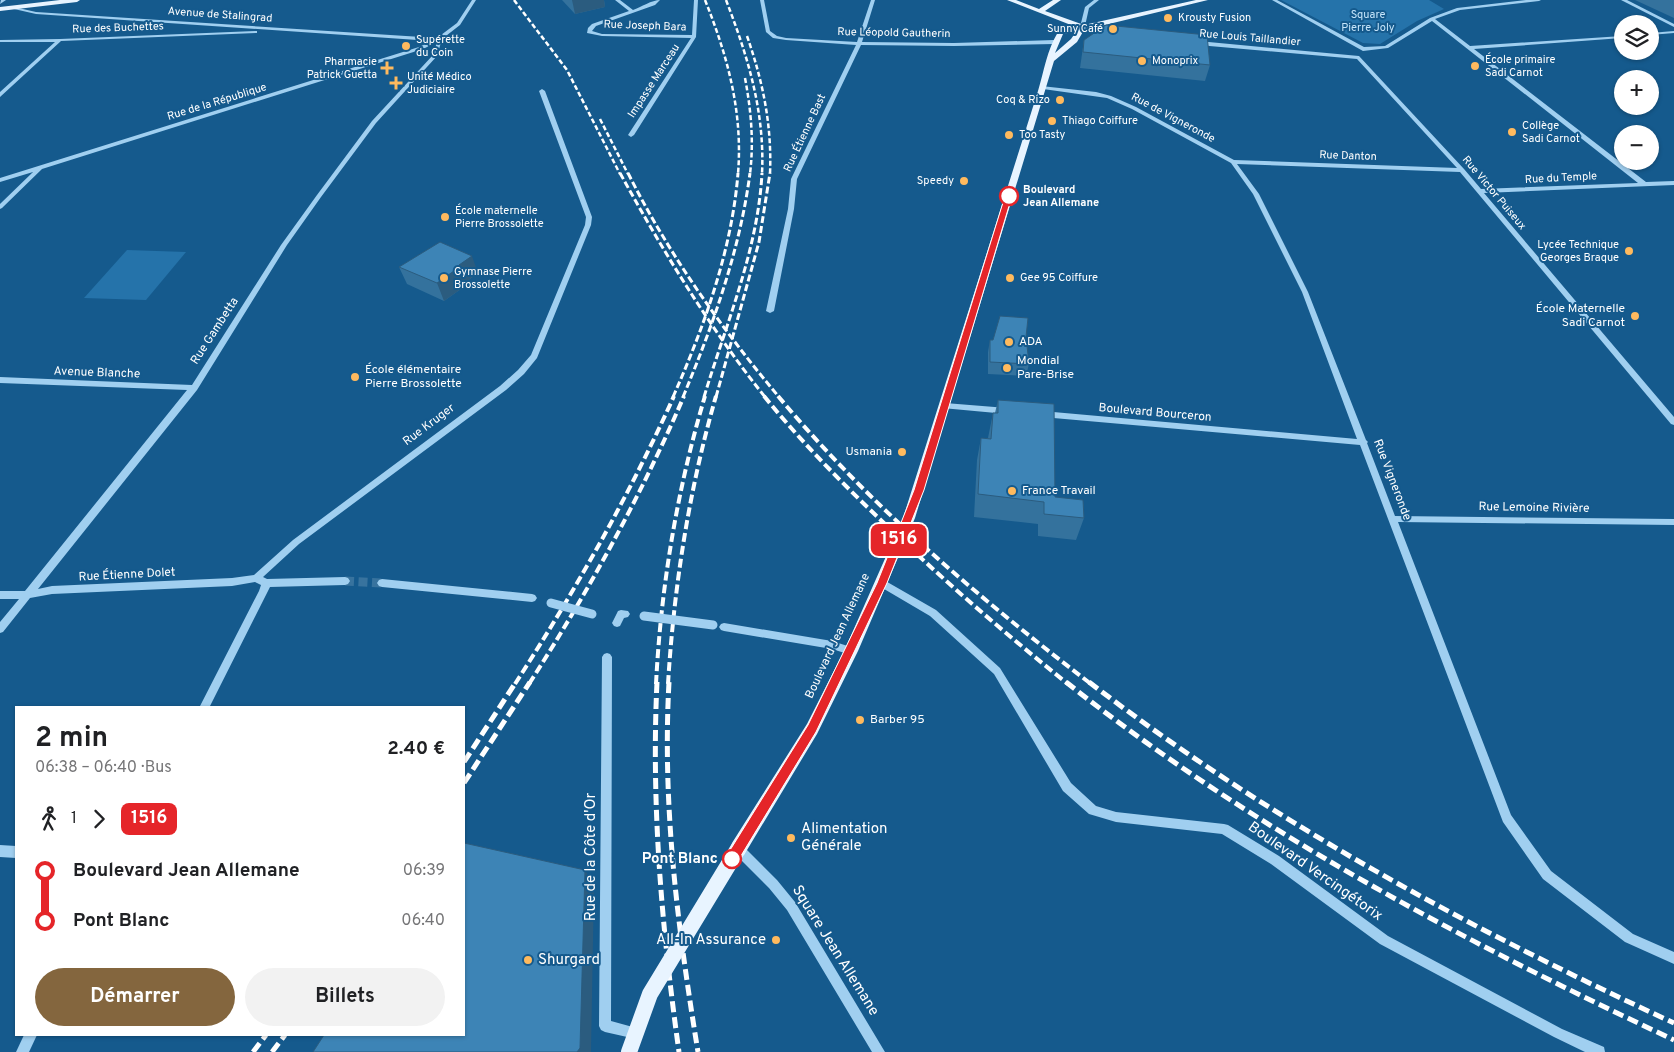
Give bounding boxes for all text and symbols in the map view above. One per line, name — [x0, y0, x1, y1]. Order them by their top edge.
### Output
street label: Avenue de Stalingrad — [167, 4, 273, 26]
park label: Square Pierre Joly — [1341, 8, 1395, 35]
place label: Krousty Fusion — [1178, 11, 1251, 25]
marker: Krousty Fusion — [1162, 12, 1174, 24]
map controls — [1614, 15, 1659, 170]
button: layers — [1614, 15, 1659, 60]
street label: Rue Joseph Bara — [603, 18, 687, 34]
street label: Rue des Buchettes — [72, 19, 164, 37]
place label: Sunny Café — [1047, 22, 1103, 36]
marker: Sunny Café — [1107, 23, 1119, 35]
street label: Rue Léopold Gautherin — [837, 25, 951, 41]
street label: Rue Louis Taillandier — [1199, 27, 1302, 49]
place label: Supérette du Coin — [416, 33, 465, 60]
marker: Supérette du Coin — [400, 40, 412, 52]
street label: Impasse Marceau — [625, 41, 683, 121]
place label: École primaire Sadi Carnot — [1485, 52, 1555, 80]
place label: Monoprix — [1152, 54, 1199, 68]
place label: Pharmacie Patrick Guetta — [307, 55, 377, 82]
marker: Monoprix — [1136, 55, 1148, 67]
marker: École primaire Sadi Carnot — [1469, 60, 1481, 72]
marker: Pharmacie Patrick Guetta — [381, 62, 393, 74]
place label: Unité Médico Judiciaire — [407, 70, 472, 97]
button: + — [1614, 70, 1659, 115]
marker: Unité Médico Judiciaire — [389, 76, 403, 90]
street label: Rue de la République — [166, 80, 268, 124]
street label: Rue de Vigneronde — [1129, 90, 1217, 146]
street label: Rue Étienne Bast — [780, 91, 829, 174]
place label: Coq & Rizo — [996, 93, 1050, 107]
marker: Coq & Rizo — [1054, 94, 1066, 106]
place label: Thiago Coiffure — [1062, 114, 1138, 128]
marker: Thiago Coiffure — [1046, 115, 1058, 127]
place label: Collège Sadi Carnot — [1522, 119, 1580, 146]
button: − — [1614, 125, 1659, 170]
marker: Collège Sadi Carnot — [1506, 126, 1518, 138]
place label: Too Tasty — [1019, 128, 1066, 142]
marker: Too Tasty — [1003, 129, 1015, 141]
street label: Rue Danton — [1319, 148, 1377, 164]
street label: Rue Victor Puiseux — [1459, 153, 1529, 233]
street label: Rue du Temple — [1525, 169, 1598, 187]
place label: Speedy — [917, 174, 954, 188]
marker: Speedy — [958, 175, 970, 187]
place label: Boulevard Jean Allemane — [1023, 183, 1099, 210]
marker: Boulevard Jean Allemane — [999, 186, 1019, 206]
place label: École maternelle Pierre Brossolette — [455, 203, 544, 231]
marker: École maternelle Pierre Brossolette — [439, 211, 451, 223]
place label: Lycée Technique Georges Braque — [1537, 238, 1619, 265]
marker: Lycée Technique Georges Braque — [1623, 245, 1635, 257]
place label: Gymnase Pierre Brossolette — [454, 265, 532, 292]
place label: Gee 95 Coiffure — [1020, 271, 1098, 285]
marker: Gymnase Pierre Brossolette — [438, 272, 450, 284]
marker: Gee 95 Coiffure — [1004, 272, 1016, 284]
street label: Rue Gambetta — [187, 294, 243, 368]
place label: École Maternelle Sadi Carnot — [1536, 301, 1625, 331]
marker: École Maternelle Sadi Carnot — [1629, 310, 1641, 322]
place label: ADA — [1019, 334, 1043, 350]
marker: ADA — [1003, 336, 1015, 348]
place label: Mondial Pare-Brise — [1017, 353, 1074, 383]
place label: École élémentaire Pierre Brossolette — [365, 362, 462, 392]
marker: Mondial Pare-Brise — [1001, 362, 1013, 374]
street label: Avenue Blanche — [53, 363, 141, 383]
marker: École élémentaire Pierre Brossolette — [349, 371, 361, 383]
street label: Rue Kruger — [400, 400, 458, 450]
street label: Boulevard Bourceron — [1098, 400, 1212, 426]
street label: Rue Vigneronde — [1369, 437, 1415, 523]
place label: Usmania — [845, 444, 892, 460]
marker: Usmania — [896, 446, 908, 458]
place label: France Travail — [1022, 483, 1096, 499]
marker: France Travail — [1006, 485, 1018, 497]
street label: Rue Lemoine Rivière — [1478, 499, 1590, 517]
line badge: 1516 — [864, 524, 934, 556]
text: 1516 — [881, 528, 917, 551]
street label: Rue Étienne Dolet — [78, 564, 176, 586]
street label: Boulevard Jean Allemane — [802, 571, 874, 701]
place label: Barber 95 — [870, 712, 925, 728]
marker: Barber 95 — [854, 714, 866, 726]
text: 2 min — [35, 721, 108, 757]
text: 2.40 € — [387, 737, 445, 761]
text: 06:38 – 06:40 · Bus — [35, 758, 172, 778]
street label: Rue de la Côte d'Or — [582, 793, 601, 921]
icon: walk — [35, 805, 63, 833]
icon: forward — [85, 805, 113, 833]
text: 1516 — [131, 807, 167, 830]
text: 1 — [71, 809, 77, 829]
street label: Boulevard Vercingétorix — [1244, 818, 1386, 926]
place label: Alimentation Générale — [801, 820, 887, 856]
marker: Alimentation Générale — [785, 832, 797, 844]
marker: Pont Blanc — [722, 849, 742, 869]
place label: Pont Blanc — [642, 850, 718, 869]
text: Boulevard Jean Allemane — [73, 859, 300, 883]
text: 06:39 — [403, 861, 445, 881]
street label: Square Jean Allemane — [787, 882, 883, 1020]
text: Pont Blanc — [73, 909, 170, 933]
text: 06:40 — [401, 911, 445, 931]
place label: All-In Assurance — [656, 931, 766, 950]
marker: All-In Assurance — [770, 934, 782, 946]
place label: Shurgard — [538, 951, 600, 970]
marker: Shurgard — [522, 954, 534, 966]
button: Démarrer — [35, 968, 235, 1026]
button: Billets — [245, 968, 445, 1026]

